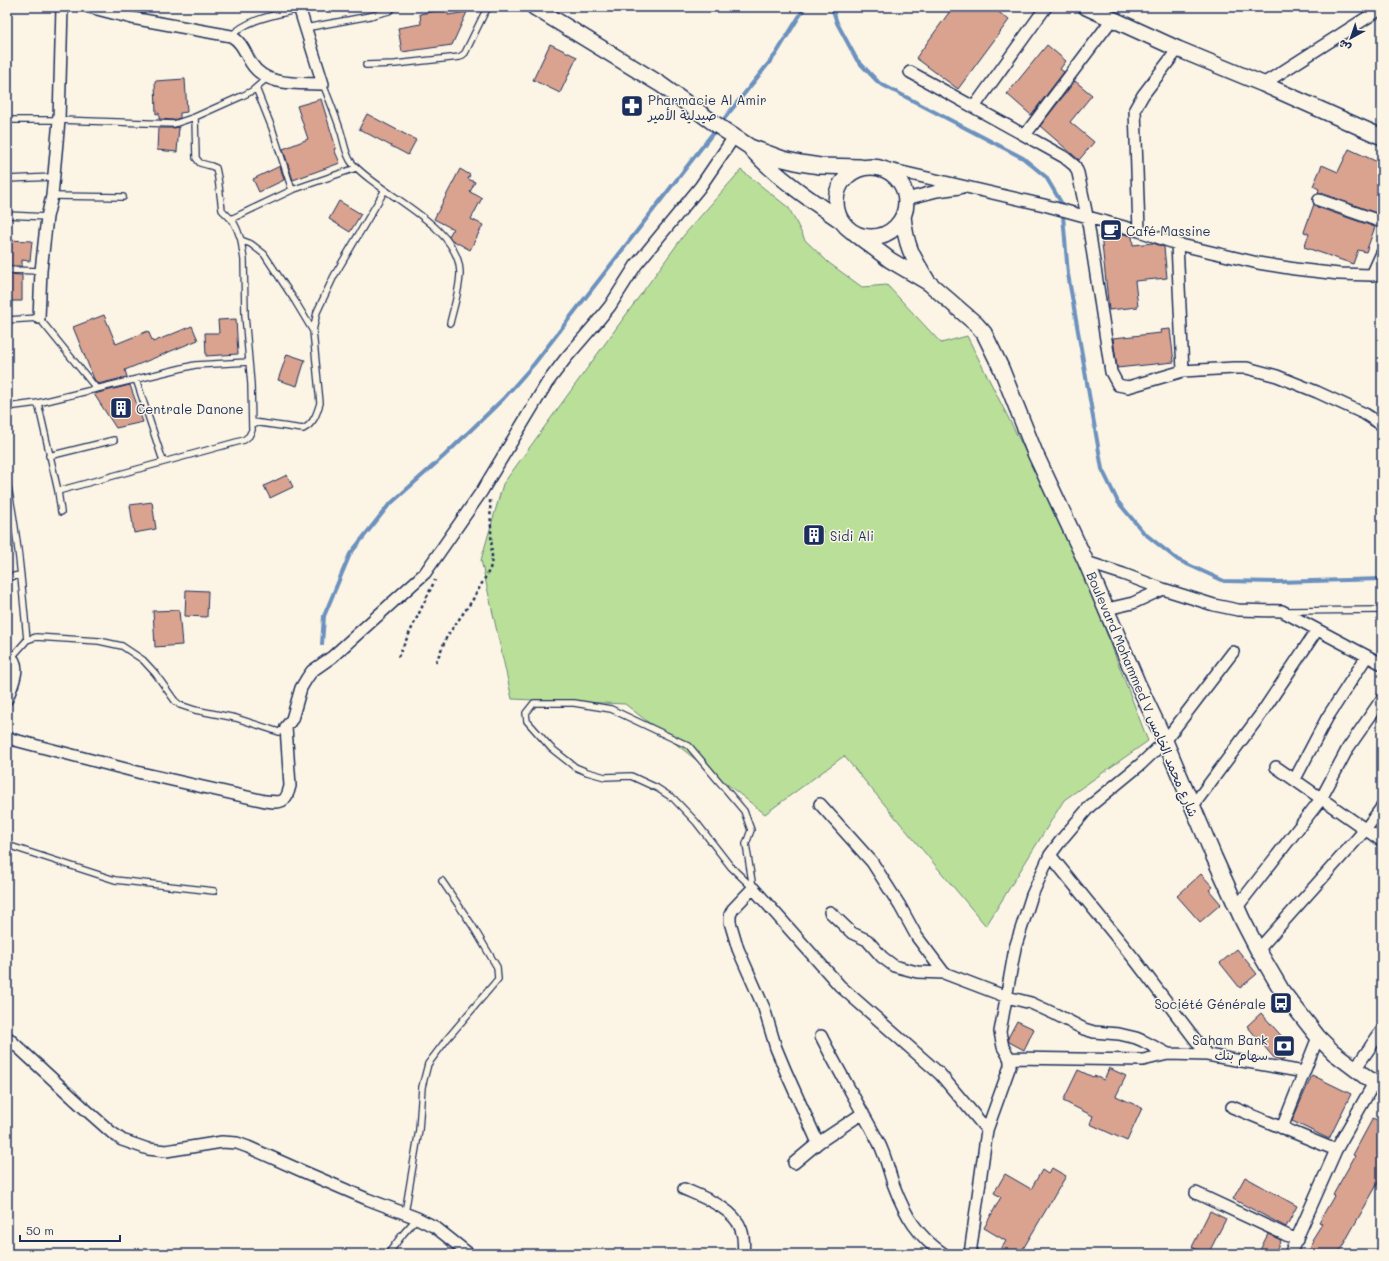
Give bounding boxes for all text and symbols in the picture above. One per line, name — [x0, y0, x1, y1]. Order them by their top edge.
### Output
north arrow — [1331, 18, 1371, 58]
text: ش — [1335, 36, 1354, 56]
place label: Pharmacie Al Amir صيدلية الأمير — [647, 91, 766, 124]
pharmacy icon: Pharmacie Al Amir صيدلية الأمير — [619, 93, 645, 119]
cafe icon: Café Massine — [1098, 217, 1124, 243]
place label: Café Massine — [1126, 222, 1210, 239]
building icon: Centrale Danone — [108, 395, 134, 421]
place label: Centrale Danone — [136, 400, 244, 417]
building icon: Sidi Ali — [801, 522, 827, 548]
place label: Sidi Ali — [830, 527, 874, 544]
street label: Boulevard Mohammed V شارع محمد الخامس — [1082, 569, 1203, 820]
bus stop icon: Société Générale — [1268, 990, 1294, 1016]
place label: Société Générale — [1155, 995, 1266, 1012]
place label: Saham Bank سهام بنك — [1192, 1031, 1268, 1066]
bank icon: Saham Bank سهام بنك — [1271, 1033, 1297, 1059]
scale bar — [20, 1217, 120, 1243]
text: 50 m — [26, 1222, 54, 1238]

